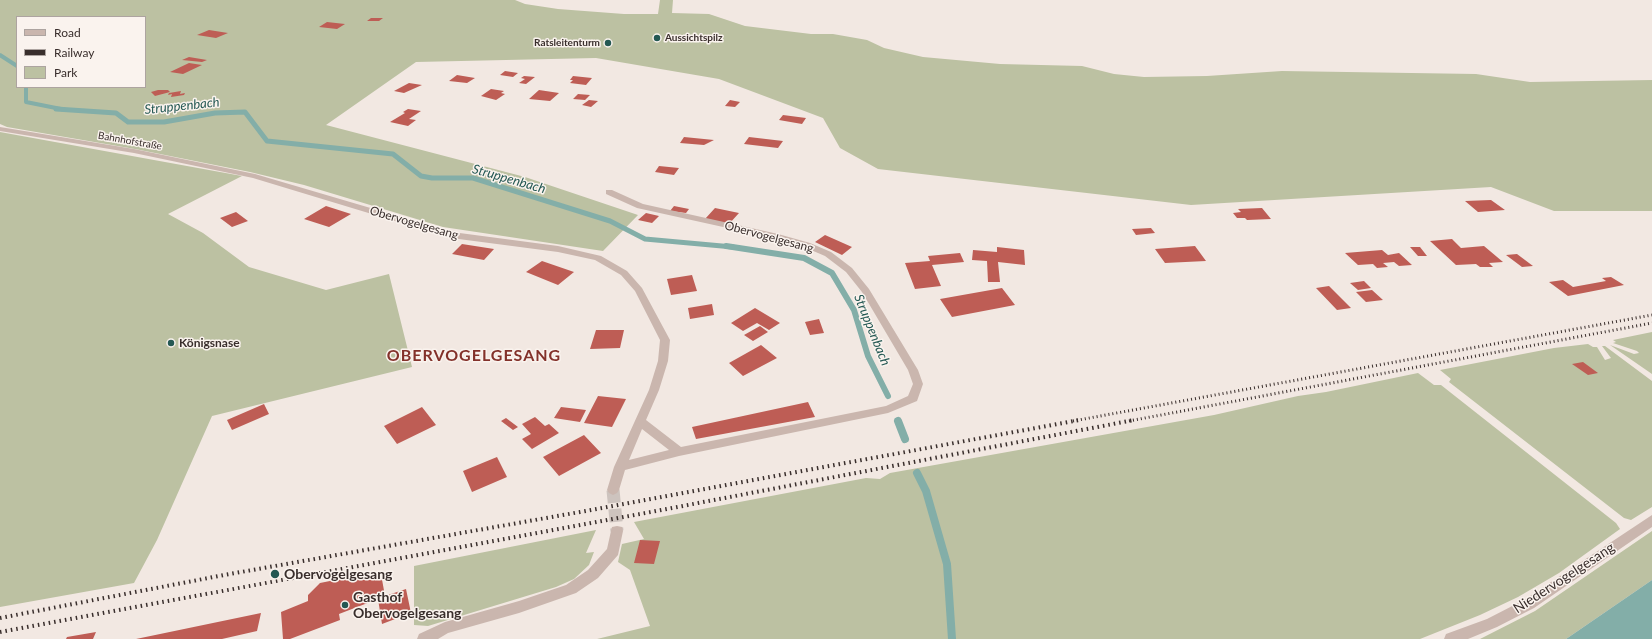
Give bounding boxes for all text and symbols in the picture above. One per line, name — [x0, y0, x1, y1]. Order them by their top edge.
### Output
legend — [16, 16, 146, 88]
text: Road — [54, 25, 81, 40]
place label: Aussichtspilz — [665, 32, 723, 44]
marker: Aussichtspilz — [652, 33, 662, 43]
place label: Ratsleitenturm — [534, 37, 600, 49]
marker: Ratsleitenturm — [603, 38, 613, 48]
text: Railway — [54, 45, 94, 60]
text: Park — [54, 65, 77, 80]
water label: Struppenbach — [144, 94, 220, 118]
street label: Bahnhofstraße — [97, 129, 163, 153]
water label: Struppenbach — [471, 161, 547, 197]
street label: Obervogelgesang — [368, 203, 460, 243]
street label: Obervogelgesang — [723, 218, 815, 256]
water label: Struppenbach — [851, 292, 893, 368]
place label: Königsnase — [179, 336, 240, 350]
marker: Königsnase — [166, 338, 176, 348]
district label: OBERVOGELGESANG — [387, 346, 561, 366]
street label: Niedervogelgesang — [1510, 539, 1618, 617]
place label: Obervogelgesang — [284, 566, 393, 582]
marker: Obervogelgesang — [269, 568, 281, 580]
place label: Gasthof Obervogelgesang — [353, 589, 462, 622]
marker: Gasthof Obervogelgesang — [340, 600, 350, 610]

